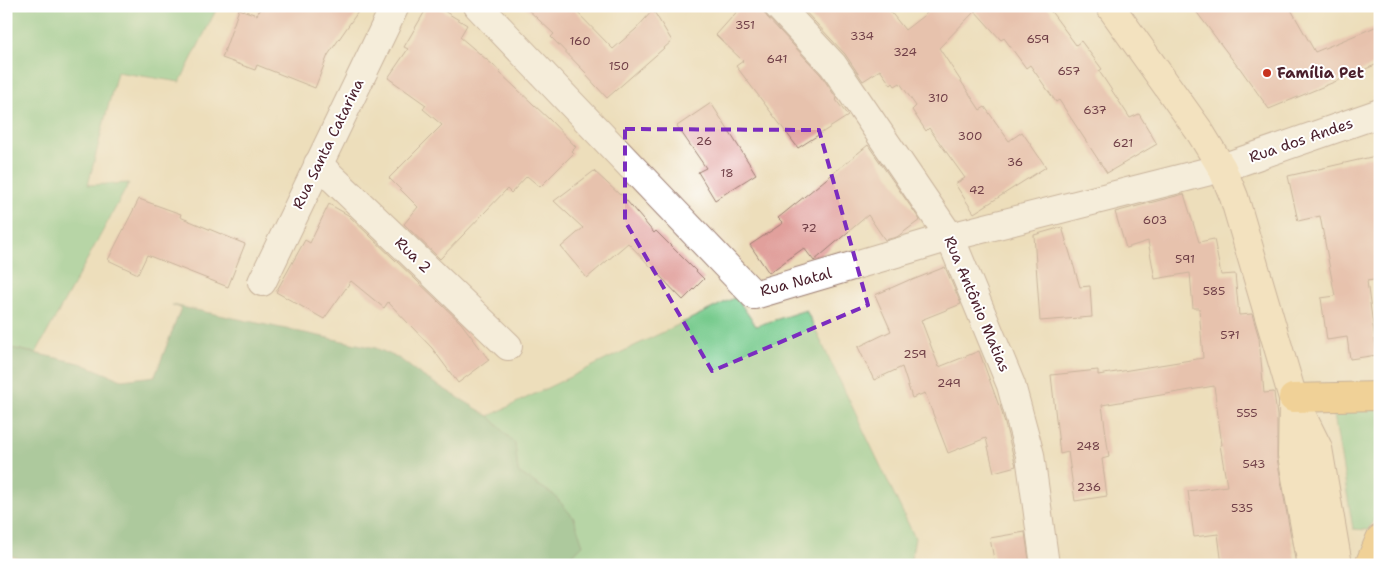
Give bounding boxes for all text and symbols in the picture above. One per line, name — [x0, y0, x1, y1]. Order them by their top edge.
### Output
house number: 351 — [735, 17, 755, 33]
house number: 334 — [850, 28, 874, 44]
house number: 659 — [1026, 31, 1050, 47]
house number: 160 — [569, 33, 591, 49]
house number: 324 — [893, 44, 917, 60]
house number: 641 — [767, 51, 787, 67]
house number: 150 — [609, 58, 629, 74]
house number: 657 — [1057, 63, 1081, 79]
place label: Família Pet — [1277, 63, 1364, 83]
marker: Família Pet — [1261, 67, 1273, 79]
street label: Rua Santa Catarina — [288, 75, 369, 212]
house number: 310 — [928, 90, 948, 106]
house number: 637 — [1083, 102, 1107, 118]
street label: Rua dos Andes — [1246, 113, 1356, 167]
house number: 300 — [958, 128, 982, 144]
house number: 26 — [696, 133, 712, 149]
house number: 621 — [1113, 135, 1133, 151]
house number: 36 — [1007, 154, 1023, 170]
house number: 18 — [720, 165, 734, 181]
house number: 42 — [969, 182, 985, 198]
house number: 603 — [1143, 212, 1167, 228]
house number: 72 — [801, 220, 817, 236]
street label: Rua 2 — [390, 233, 436, 277]
street label: Rua Antônio Matias — [939, 233, 1015, 375]
house number: 591 — [1175, 251, 1195, 267]
street label: Rua Natal — [758, 263, 834, 301]
house number: 585 — [1203, 283, 1225, 299]
house number: 571 — [1220, 327, 1240, 343]
house number: 259 — [903, 346, 927, 362]
house number: 249 — [937, 375, 961, 391]
house number: 555 — [1236, 405, 1258, 421]
house number: 248 — [1076, 438, 1100, 454]
house number: 543 — [1242, 456, 1266, 472]
house number: 236 — [1077, 479, 1101, 495]
house number: 535 — [1231, 500, 1253, 516]

